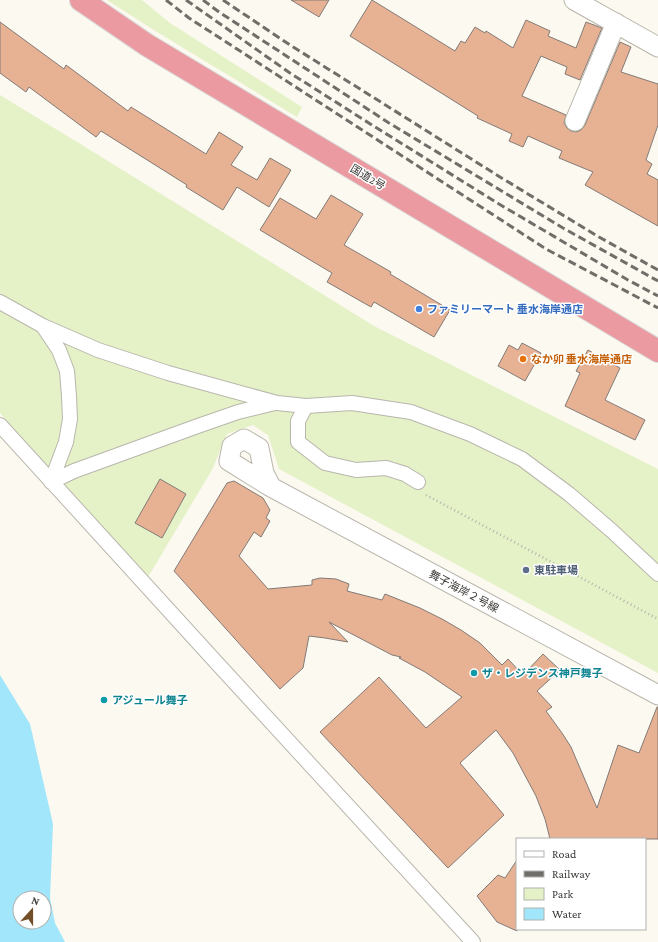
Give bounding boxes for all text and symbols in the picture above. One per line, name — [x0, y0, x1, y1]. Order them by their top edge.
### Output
street label: 国道2号 — [349, 162, 387, 192]
place label: ファミリーマート 垂水海岸通店 — [427, 303, 583, 315]
marker: ファミリーマート 垂水海岸通店 — [414, 304, 424, 314]
place label: なか卯 垂水海岸通店 — [531, 353, 632, 365]
marker: なか卯 垂水海岸通店 — [518, 354, 528, 364]
place label: 東駐車場 — [534, 564, 578, 576]
marker: 東駐車場 — [521, 565, 531, 575]
street label: 舞子海岸２号線 — [427, 568, 501, 614]
place label: ザ・レジデンス神戸舞子 — [482, 667, 603, 679]
marker: ザ・レジデンス神戸舞子 — [469, 668, 479, 678]
place label: アジュール舞子 — [112, 694, 188, 706]
marker: アジュール舞子 — [99, 695, 109, 705]
legend — [516, 838, 646, 930]
text: Road — [552, 847, 577, 861]
text: Railway — [552, 867, 591, 881]
text: Park — [552, 887, 574, 901]
north arrow — [12, 890, 52, 930]
text: N — [30, 894, 42, 908]
text: Water — [552, 907, 582, 921]

